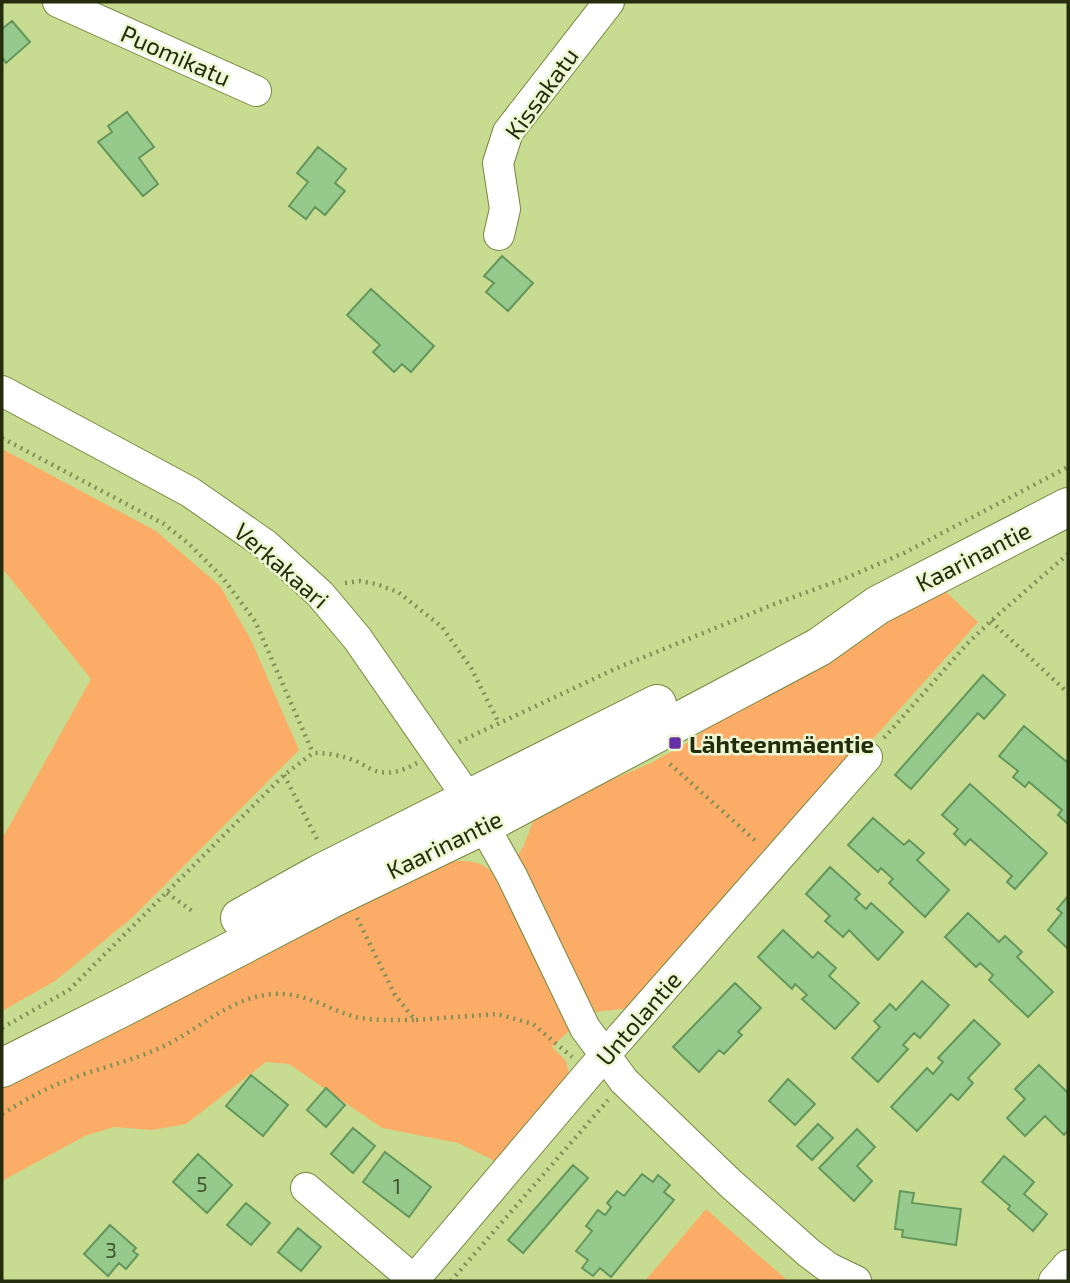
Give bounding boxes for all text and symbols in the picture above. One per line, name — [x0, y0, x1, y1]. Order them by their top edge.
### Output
street label: Puomikatu — [117, 18, 235, 92]
street label: Kissakatu — [498, 42, 584, 144]
street label: Kaarinantie — [911, 515, 1035, 597]
street label: Verkakaari — [229, 516, 335, 614]
place label: Lähteenmäentie — [689, 729, 874, 758]
marker: Lähteenmäentie — [667, 735, 683, 751]
street label: Kaarinantie — [381, 804, 507, 884]
street label: Untolantie — [589, 965, 687, 1071]
house number: 5 — [196, 1171, 208, 1196]
house number: 1 — [393, 1173, 401, 1198]
house number: 3 — [105, 1237, 117, 1262]

